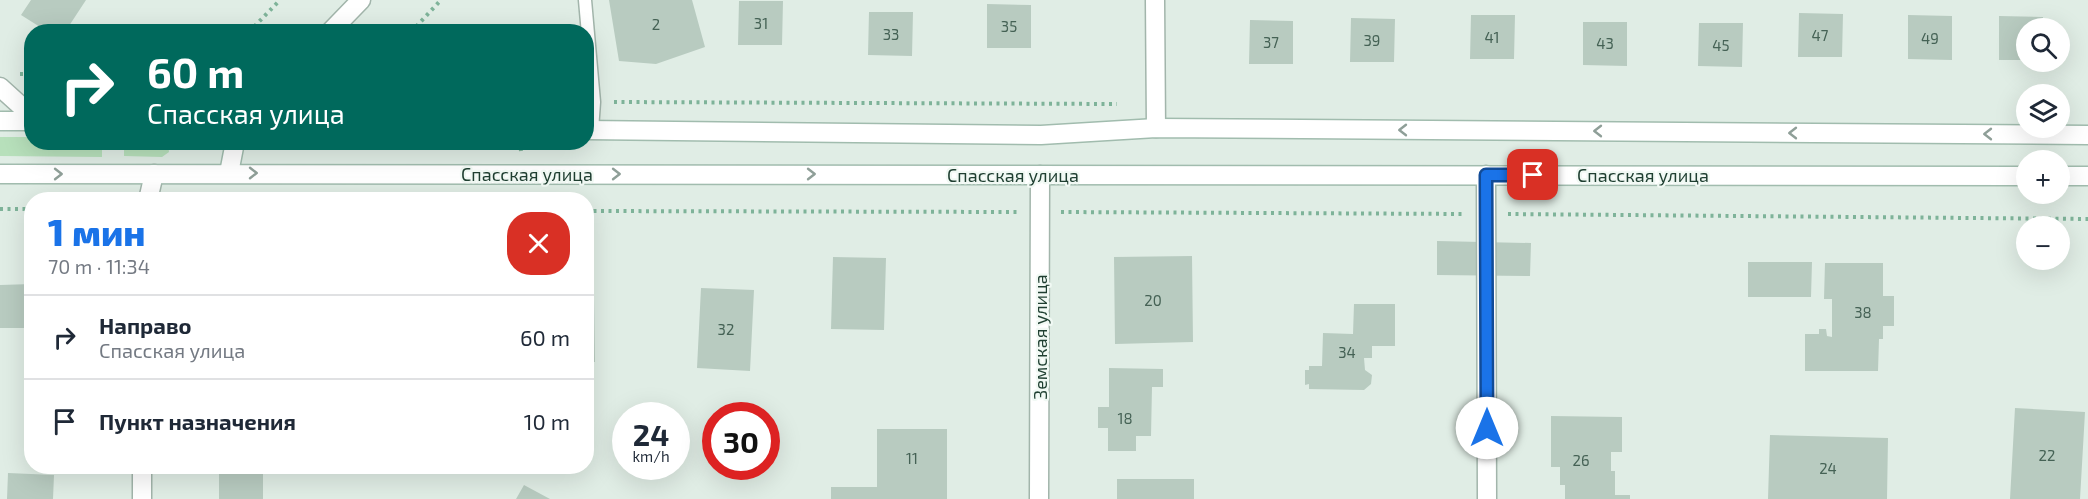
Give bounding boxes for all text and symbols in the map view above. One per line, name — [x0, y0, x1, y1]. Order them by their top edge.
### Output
house number: 31 — [754, 14, 768, 32]
house number: 2 — [652, 15, 660, 33]
house number: 35 — [1001, 17, 1017, 35]
map controls — [2016, 18, 2070, 270]
button: search — [2016, 18, 2070, 72]
house number: 33 — [883, 25, 899, 43]
house number: 47 — [1812, 26, 1829, 44]
house number: 41 — [1484, 28, 1500, 46]
house number: 49 — [1921, 29, 1939, 47]
house number: 39 — [1364, 31, 1380, 49]
house number: 37 — [1263, 33, 1279, 51]
house number: 43 — [1596, 34, 1614, 52]
house number: 45 — [1712, 36, 1730, 54]
text: 60 m — [147, 46, 244, 96]
icon: right — [48, 48, 126, 126]
button: layers — [2016, 84, 2070, 138]
text: Спасская улица — [147, 97, 345, 129]
one-way arrow — [1398, 123, 1407, 136]
one-way arrow — [1593, 125, 1602, 137]
one-way arrow — [1788, 126, 1797, 139]
one-way arrow — [1983, 128, 1992, 140]
pin — [1507, 149, 1558, 200]
button: + — [2016, 150, 2070, 204]
icon: arrive — [1516, 158, 1549, 191]
street label: Спасская улица — [461, 163, 593, 185]
street label: Спасская улица — [947, 164, 1079, 186]
street label: Спасская улица — [1577, 164, 1709, 186]
one-way arrow — [249, 167, 258, 179]
one-way arrow — [54, 168, 63, 180]
one-way arrow — [612, 168, 621, 180]
one-way arrow — [807, 168, 816, 180]
text: 1 мин — [48, 210, 146, 253]
button: close — [507, 212, 570, 275]
button: − — [2016, 216, 2070, 270]
text: 70 m · 11:34 — [48, 254, 150, 278]
street label: Земская улица — [1029, 274, 1051, 400]
house number: 20 — [1144, 291, 1162, 309]
house number: 38 — [1854, 303, 1872, 321]
text: Направо — [99, 312, 192, 338]
house number: 32 — [718, 320, 734, 338]
icon: right — [48, 321, 81, 354]
text: 60 m — [520, 324, 570, 350]
text: Спасская улица — [99, 338, 245, 362]
house number: 34 — [1338, 343, 1356, 361]
position arrow — [1455, 396, 1519, 460]
speed limit sign: 30 — [702, 402, 780, 480]
icon: arrive — [48, 405, 81, 438]
text: Пункт назначения — [99, 408, 296, 434]
text: 10 m — [524, 408, 570, 434]
house number: 18 — [1117, 409, 1133, 427]
text: 24 — [633, 416, 669, 452]
house number: 22 — [2039, 446, 2055, 464]
text: km/h — [632, 447, 670, 465]
house number: 11 — [906, 449, 918, 467]
house number: 26 — [1572, 451, 1590, 469]
house number: 24 — [1819, 459, 1837, 477]

